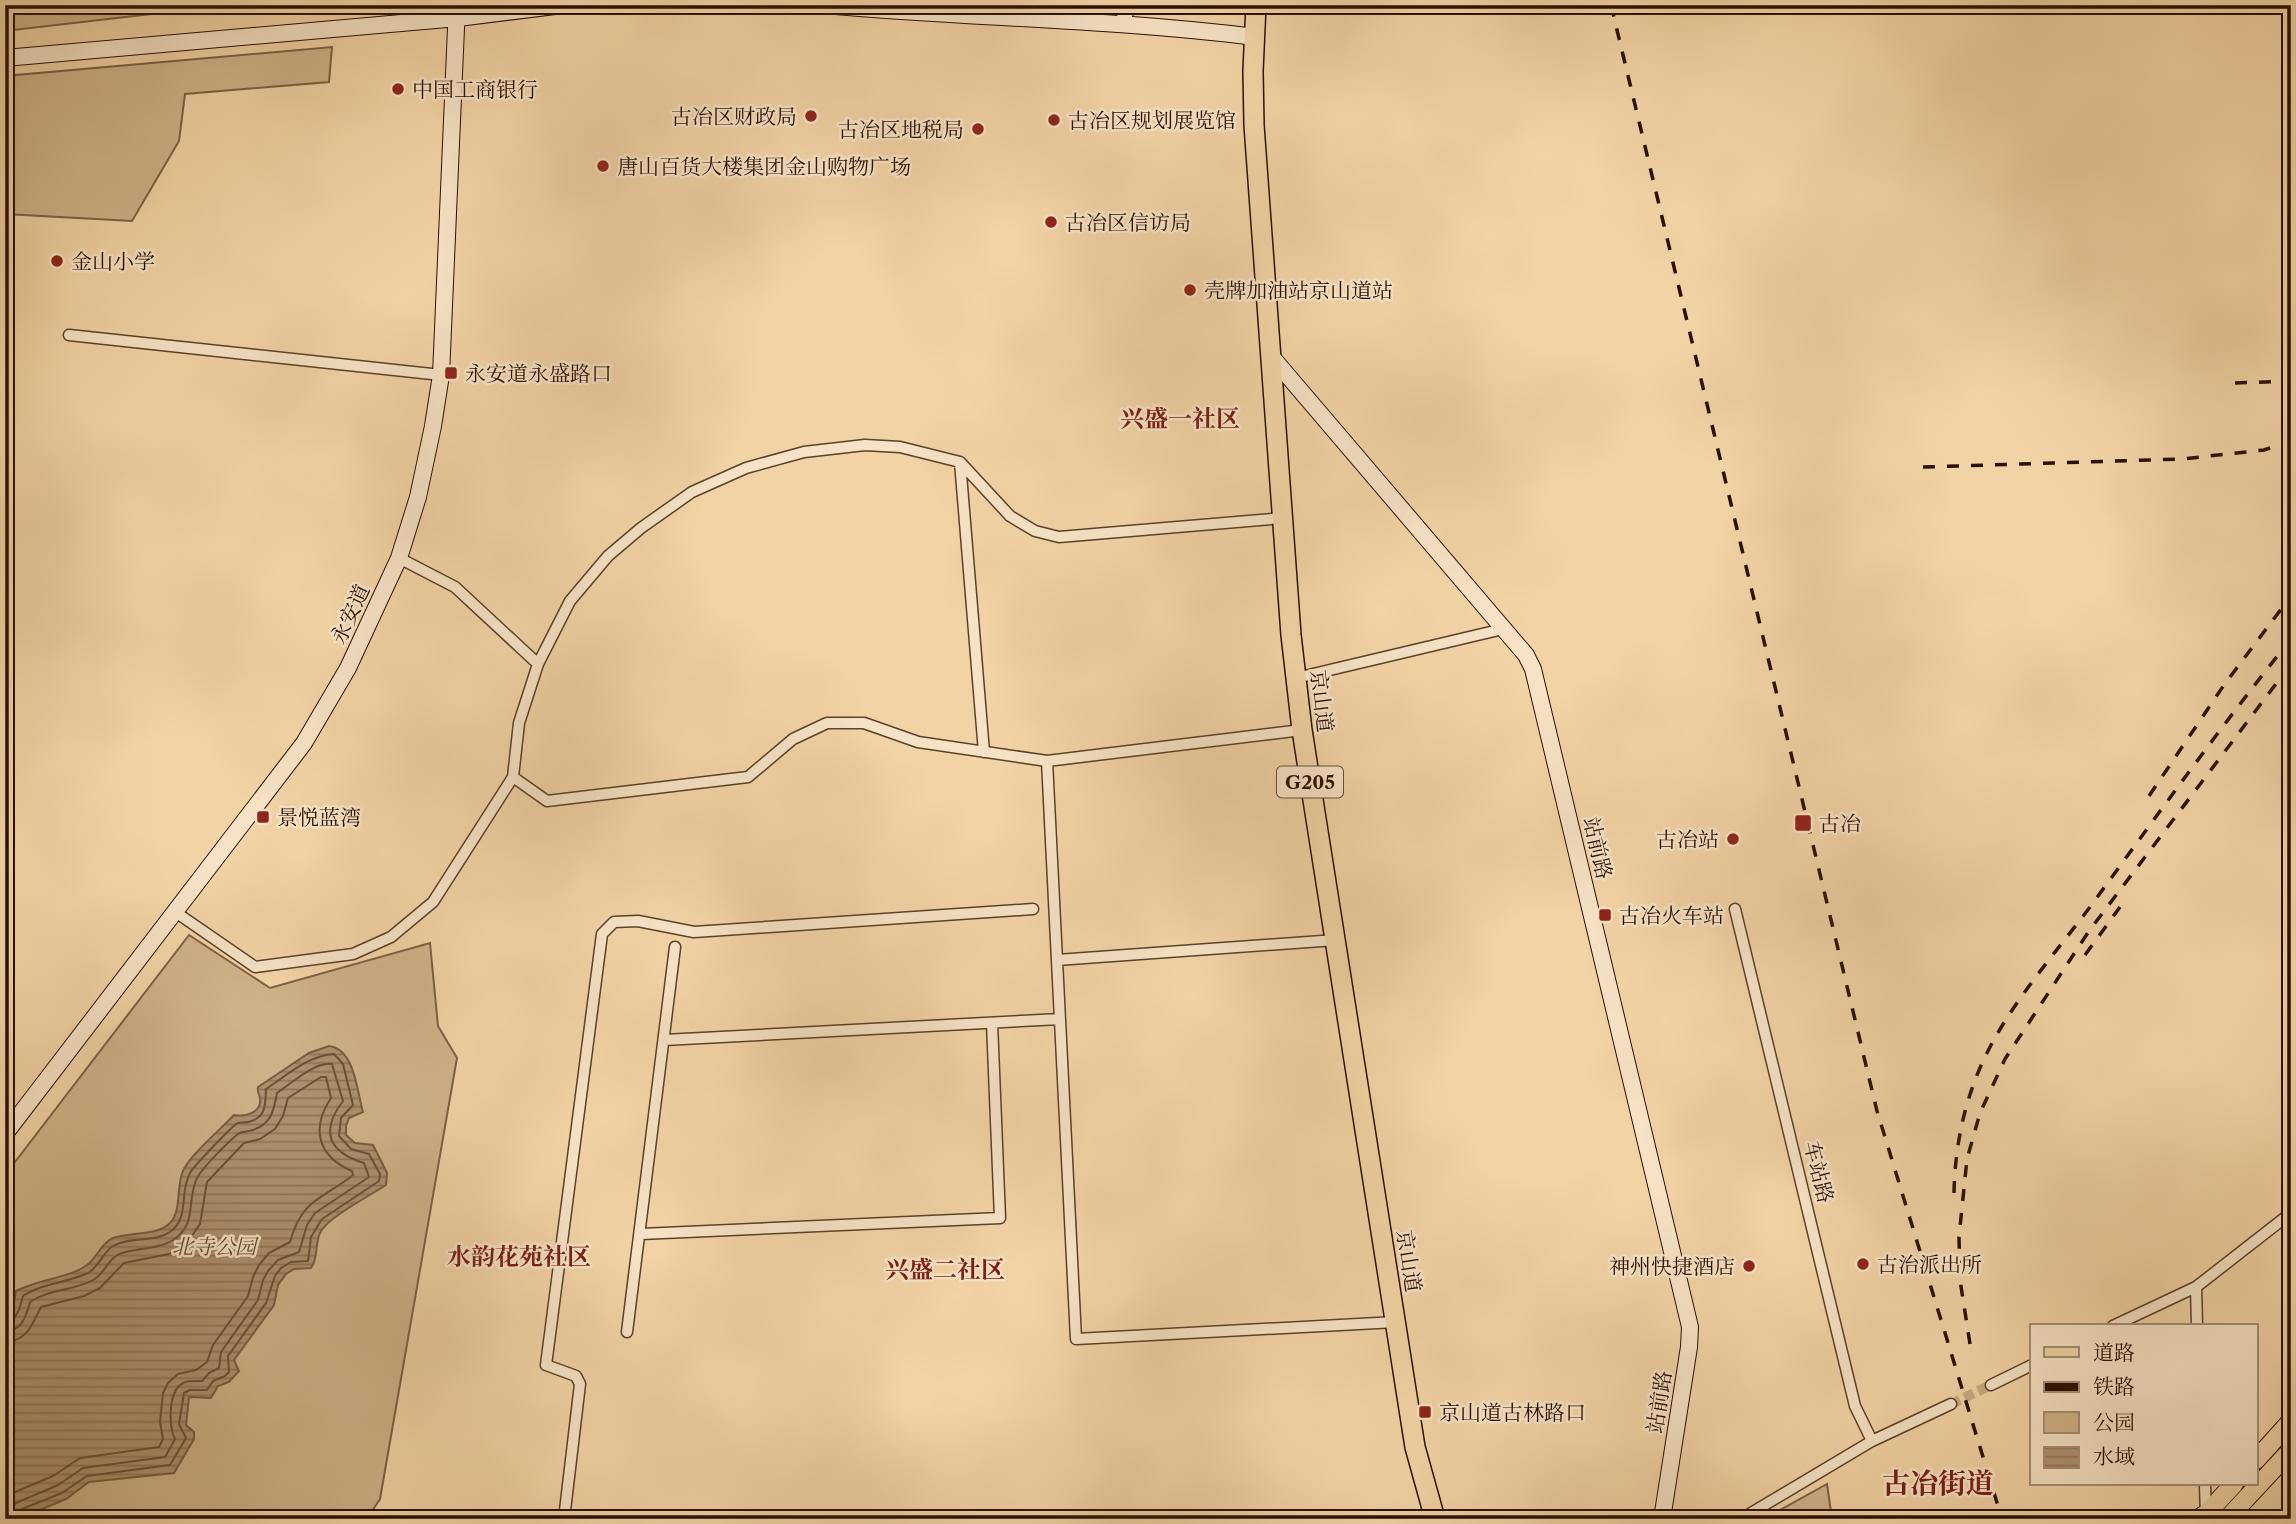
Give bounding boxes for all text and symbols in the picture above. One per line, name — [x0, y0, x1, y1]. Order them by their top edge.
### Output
place label: 中国工商银行 — [412, 77, 538, 102]
marker: 中国工商银行 — [390, 81, 406, 97]
place label: 古冶区财政局 — [671, 104, 797, 129]
marker: 古冶区财政局 — [803, 108, 819, 124]
place label: 古冶区规划展览馆 — [1068, 108, 1236, 133]
marker: 古冶区规划展览馆 — [1046, 112, 1062, 128]
place label: 古冶区地税局 — [838, 117, 964, 142]
marker: 古冶区地税局 — [970, 121, 986, 137]
place label: 唐山百货大楼集团金山购物广场 — [617, 154, 911, 179]
marker: 唐山百货大楼集团金山购物广场 — [595, 158, 611, 174]
place label: 古冶区信访局 — [1065, 210, 1191, 235]
marker: 古冶区信访局 — [1043, 214, 1059, 230]
place label: 金山小学 — [71, 249, 155, 274]
marker: 金山小学 — [49, 253, 65, 269]
place label: 壳牌加油站京山道站 — [1204, 278, 1393, 303]
marker: 壳牌加油站京山道站 — [1182, 282, 1198, 298]
place label: 永安道永盛路口 — [465, 361, 612, 386]
marker: 永安道永盛路口 — [443, 365, 459, 381]
district label: 兴盛一社区 — [1120, 404, 1240, 433]
street label: 永安道 — [325, 580, 375, 648]
street label: 京山道 — [1306, 668, 1338, 734]
road number: G205 — [1277, 766, 1343, 797]
place label: 景悦蓝湾 — [277, 805, 361, 830]
marker: 景悦蓝湾 — [255, 809, 271, 825]
place label: 古冶 — [1819, 811, 1861, 836]
marker: 古冶 — [1793, 813, 1813, 833]
street label: 站前路 — [1579, 814, 1617, 882]
place label: 古冶站 — [1656, 827, 1719, 852]
marker: 古冶站 — [1725, 831, 1741, 847]
place label: 古冶火车站 — [1619, 903, 1724, 928]
marker: 古冶火车站 — [1597, 907, 1613, 923]
street label: 车站路 — [1799, 1138, 1839, 1206]
street label: 京山道 — [1392, 1228, 1426, 1294]
park label: 北寺公园 — [172, 1234, 259, 1259]
district label: 水韵花苑社区 — [447, 1242, 591, 1271]
place label: 古治派出所 — [1877, 1252, 1982, 1277]
place label: 神州快捷酒店 — [1609, 1254, 1735, 1279]
district label: 兴盛二社区 — [885, 1255, 1005, 1284]
marker: 古治派出所 — [1855, 1256, 1871, 1272]
marker: 神州快捷酒店 — [1741, 1258, 1757, 1274]
legend — [2030, 1324, 2258, 1486]
text: 道路 — [2093, 1340, 2135, 1365]
street label: 站前路 — [1642, 1369, 1676, 1435]
text: 铁路 — [2093, 1374, 2135, 1399]
place label: 京山道古林路口 — [1439, 1400, 1586, 1425]
marker: 京山道古林路口 — [1417, 1404, 1433, 1420]
text: 公园 — [2093, 1410, 2135, 1435]
text: 水域 — [2093, 1444, 2135, 1469]
district label: 古冶街道 — [1882, 1466, 1994, 1500]

